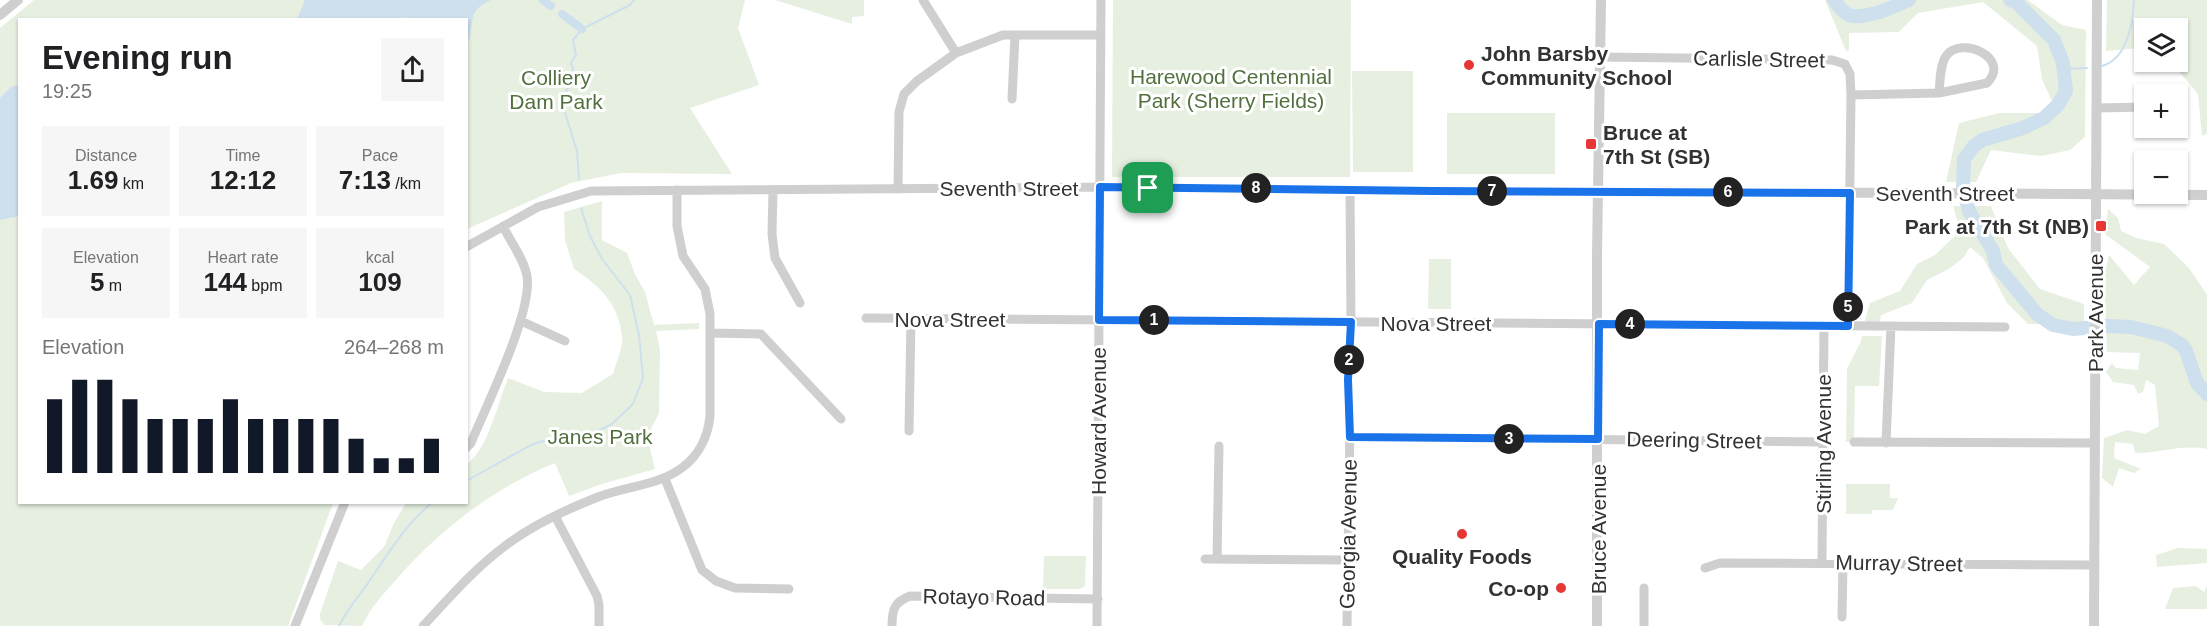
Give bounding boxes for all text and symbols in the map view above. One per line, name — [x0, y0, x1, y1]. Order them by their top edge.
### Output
map controls — [2134, 18, 2188, 204]
button: layers — [2134, 18, 2188, 72]
button: share — [381, 38, 444, 101]
text: Evening run — [42, 39, 233, 76]
place label: John Barsby Community School — [1481, 42, 1672, 89]
street label: Carlisle Street — [1693, 46, 1825, 72]
marker: John Barsby Community School — [1462, 58, 1476, 72]
park label: Harewood Centennial Park (Sherry Fields) — [1130, 65, 1332, 112]
park label: Colliery Dam Park — [509, 66, 603, 113]
text: 19:25 — [42, 80, 92, 102]
button: + — [2134, 84, 2188, 138]
place label: Bruce at 7th St (SB) — [1603, 121, 1710, 168]
marker: Bruce at 7th St (SB) — [1584, 137, 1598, 151]
text: Distance — [75, 147, 137, 164]
text: Time — [226, 147, 260, 164]
text: Pace — [362, 147, 398, 164]
button: − — [2134, 150, 2188, 204]
pin — [1122, 162, 1173, 213]
text: 1.69 — [68, 165, 118, 195]
text: 12:12 — [210, 165, 276, 195]
text: 7:13 — [339, 165, 391, 195]
icon: arrive — [1131, 171, 1164, 204]
pin: 8 — [1241, 173, 1271, 203]
text: km — [118, 175, 144, 192]
text: /km — [391, 175, 421, 192]
pin: 7 — [1477, 176, 1507, 206]
street label: Seventh Street — [940, 177, 1079, 200]
pin: 6 — [1713, 177, 1743, 207]
text: 8 — [1252, 179, 1260, 196]
text: 7 — [1488, 182, 1496, 199]
street label: Seventh Street — [1876, 182, 2015, 205]
text: 6 — [1724, 183, 1732, 200]
place label: Park at 7th St (NB) — [1905, 215, 2089, 238]
marker: Park at 7th St (NB) — [2094, 219, 2108, 233]
text: Elevation — [73, 249, 139, 266]
text: Heart rate — [207, 249, 279, 266]
text: kcal — [366, 249, 394, 266]
street label: Park Avenue — [2084, 254, 2107, 372]
text: 5 — [90, 267, 104, 297]
text: 144 — [204, 267, 247, 297]
text: 109 — [358, 267, 402, 297]
text: m — [104, 277, 122, 294]
text: bpm — [247, 277, 282, 294]
pin: 5 — [1833, 292, 1863, 322]
text: 5 — [1844, 298, 1852, 315]
pin: 1 — [1139, 305, 1169, 335]
street label: Nova Street — [895, 308, 1006, 331]
pin: 4 — [1615, 309, 1645, 339]
text: 1 — [1150, 311, 1158, 328]
street label: Nova Street — [1381, 312, 1492, 335]
text: 4 — [1626, 315, 1634, 332]
text: Elevation — [42, 336, 124, 358]
text: 264–268 m — [344, 336, 444, 358]
pin: 2 — [1334, 345, 1364, 375]
street label: Howard Avenue — [1087, 347, 1110, 495]
text: 2 — [1345, 351, 1353, 368]
street label: Stirling Avenue — [1812, 374, 1835, 514]
pin: 3 — [1494, 424, 1524, 454]
park label: Janes Park — [547, 425, 653, 448]
street label: Deering Street — [1626, 427, 1762, 453]
text: 3 — [1505, 430, 1513, 447]
street label: Georgia Avenue — [1335, 459, 1361, 609]
street label: Bruce Avenue — [1587, 464, 1610, 594]
marker: Quality Foods — [1455, 527, 1469, 541]
place label: Quality Foods — [1392, 545, 1532, 568]
street label: Murray Street — [1835, 550, 1963, 576]
place label: Co-op — [1488, 577, 1549, 600]
marker: Co-op — [1554, 581, 1568, 595]
street label: Rotayo Road — [923, 584, 1045, 610]

